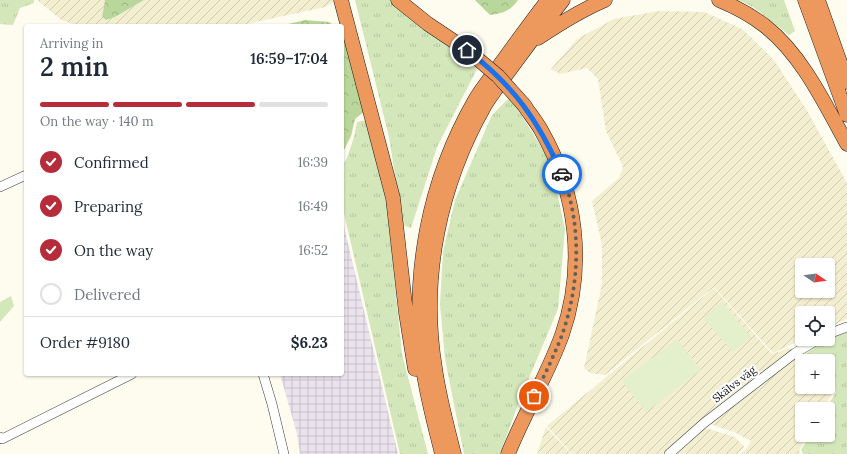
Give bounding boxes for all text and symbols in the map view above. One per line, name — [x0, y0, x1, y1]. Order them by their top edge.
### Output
pin — [450, 33, 484, 67]
text: Arriving in — [40, 35, 103, 52]
icon: home — [456, 39, 478, 61]
text: 16:59–17:04 — [250, 49, 328, 68]
text: 2 min — [40, 50, 109, 83]
text: On the way · 140 m — [40, 113, 154, 130]
icon: check — [40, 151, 62, 173]
text: Confirmed — [74, 153, 149, 172]
text: 16:39 — [298, 154, 328, 171]
courier — [542, 154, 582, 194]
icon: car — [551, 163, 573, 185]
icon: check — [40, 195, 62, 217]
text: Preparing — [74, 197, 142, 216]
text: 16:49 — [298, 198, 328, 215]
icon: check — [40, 239, 62, 261]
text: On the way — [74, 241, 153, 260]
text: 16:52 — [298, 242, 328, 259]
north arrow — [795, 258, 835, 298]
map controls — [795, 258, 835, 442]
text: Delivered — [74, 285, 141, 304]
button: locate — [795, 306, 835, 346]
text: Order #9180 — [40, 333, 130, 352]
text: $6.23 — [291, 333, 328, 352]
button: + — [795, 354, 835, 394]
street label: Skälvs väg — [709, 362, 759, 405]
pin — [517, 379, 551, 413]
icon: bag — [523, 385, 545, 407]
button: − — [795, 402, 835, 442]

